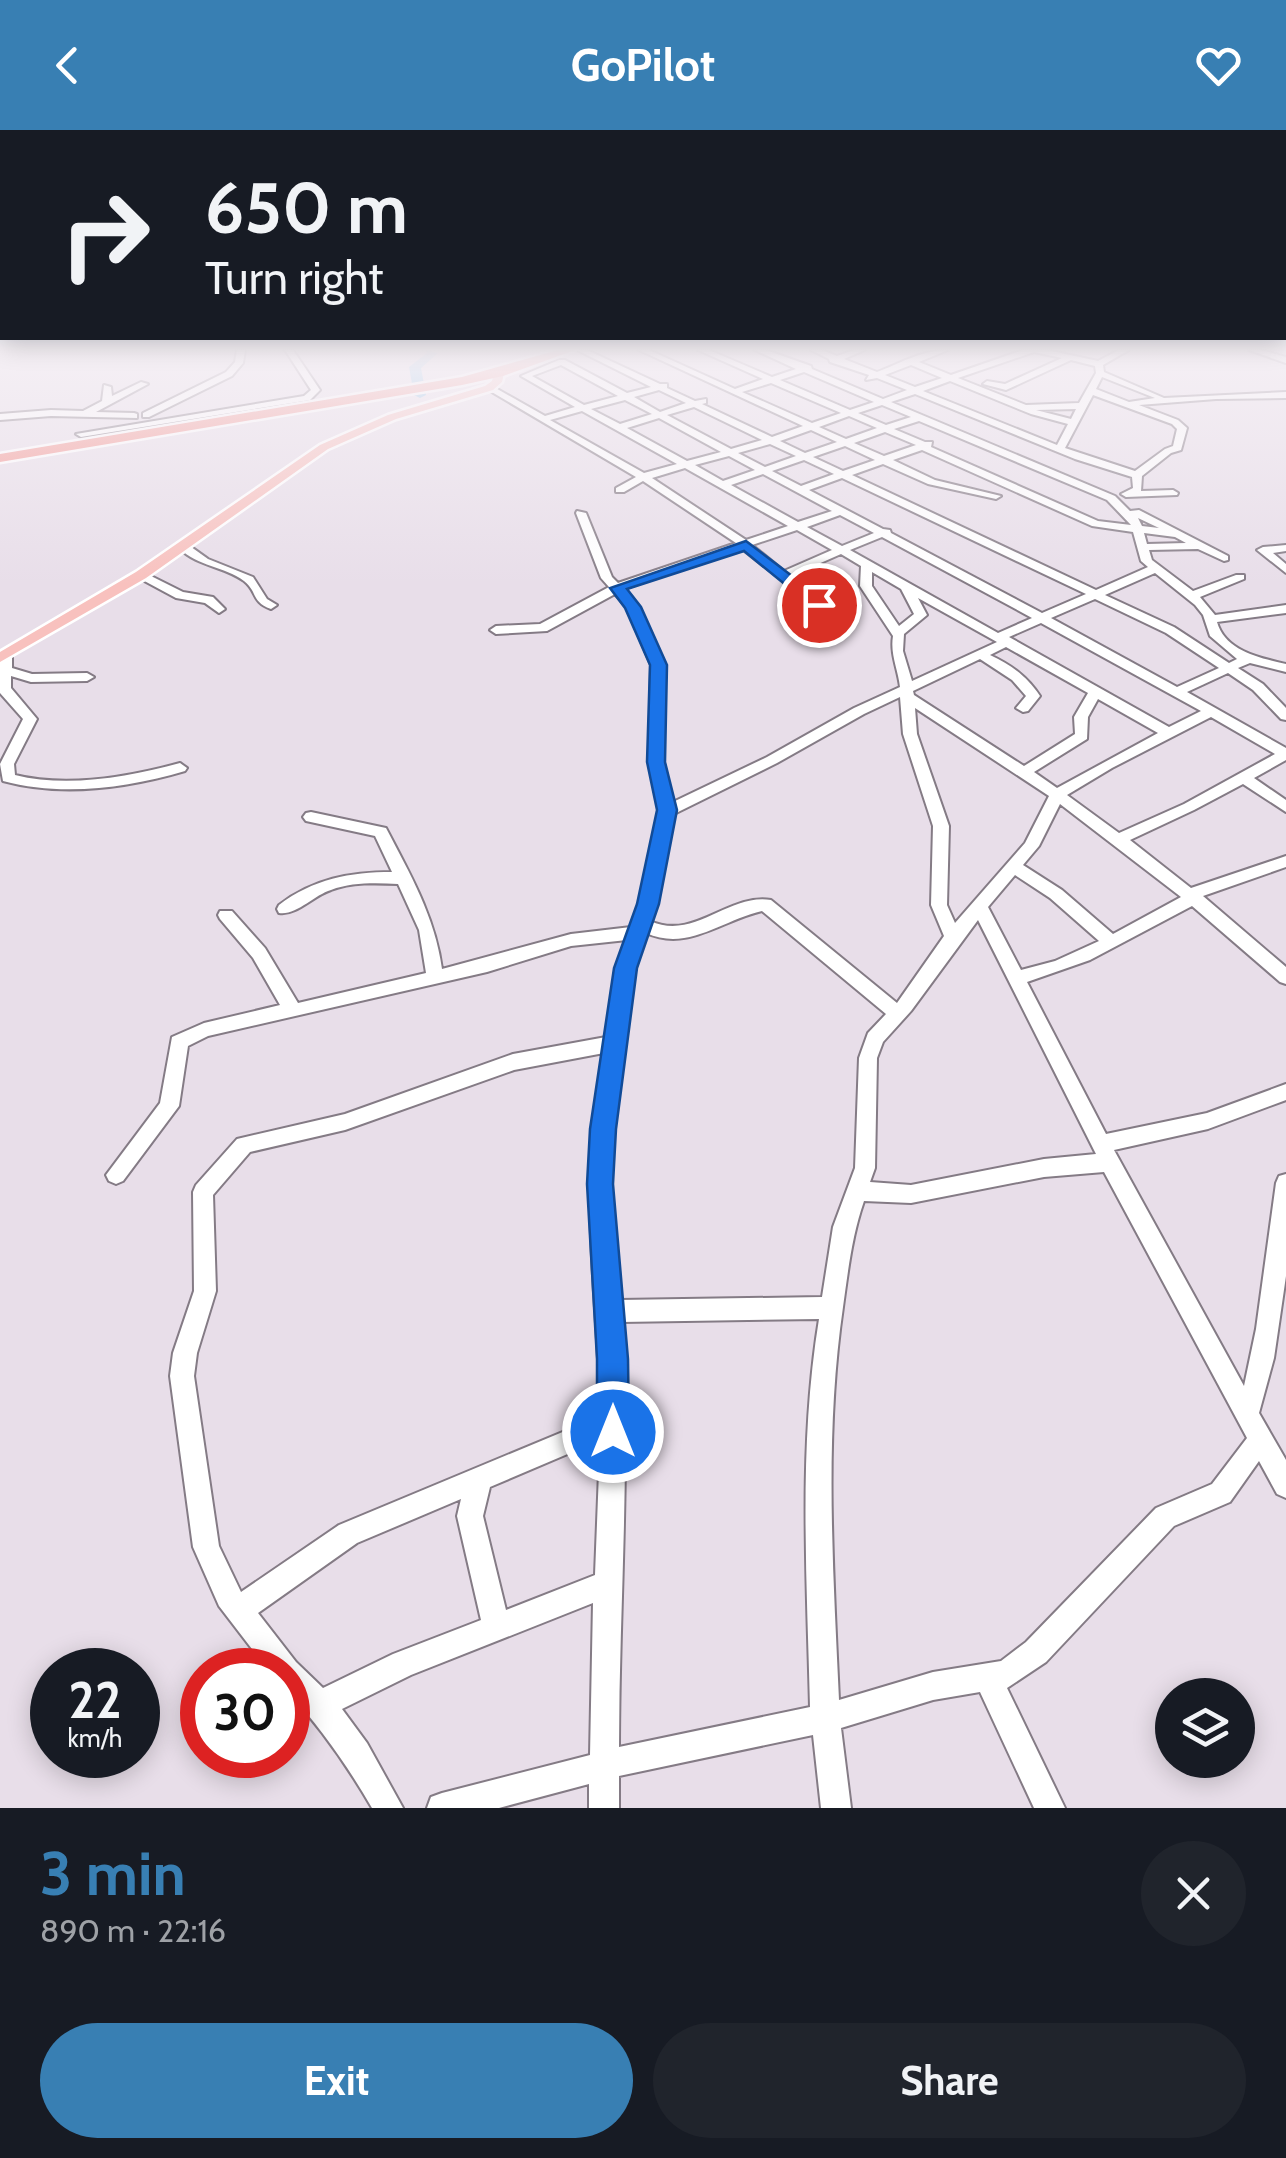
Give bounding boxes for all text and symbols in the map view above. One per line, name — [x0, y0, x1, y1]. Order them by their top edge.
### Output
icon: back — [40, 38, 95, 93]
text: GoPilot — [571, 38, 715, 92]
icon: heart — [1191, 38, 1246, 93]
text: 650 m — [205, 165, 408, 251]
icon: right — [40, 170, 170, 300]
text: Turn right — [205, 251, 384, 305]
pin — [777, 563, 862, 648]
icon: arrive — [792, 578, 847, 633]
position arrow — [561, 1380, 665, 1484]
speed limit sign: 30 — [180, 1648, 310, 1778]
text: 22 — [69, 1670, 121, 1731]
map controls — [1155, 1678, 1255, 1778]
button: layers — [1155, 1678, 1255, 1778]
text: km/h — [68, 1723, 122, 1753]
text: 3 min — [40, 1837, 186, 1910]
button: close — [1141, 1841, 1246, 1946]
text: 890 m · 22:16 — [40, 1911, 226, 1950]
button: Exit — [40, 2023, 633, 2138]
button: Share — [653, 2023, 1246, 2138]

